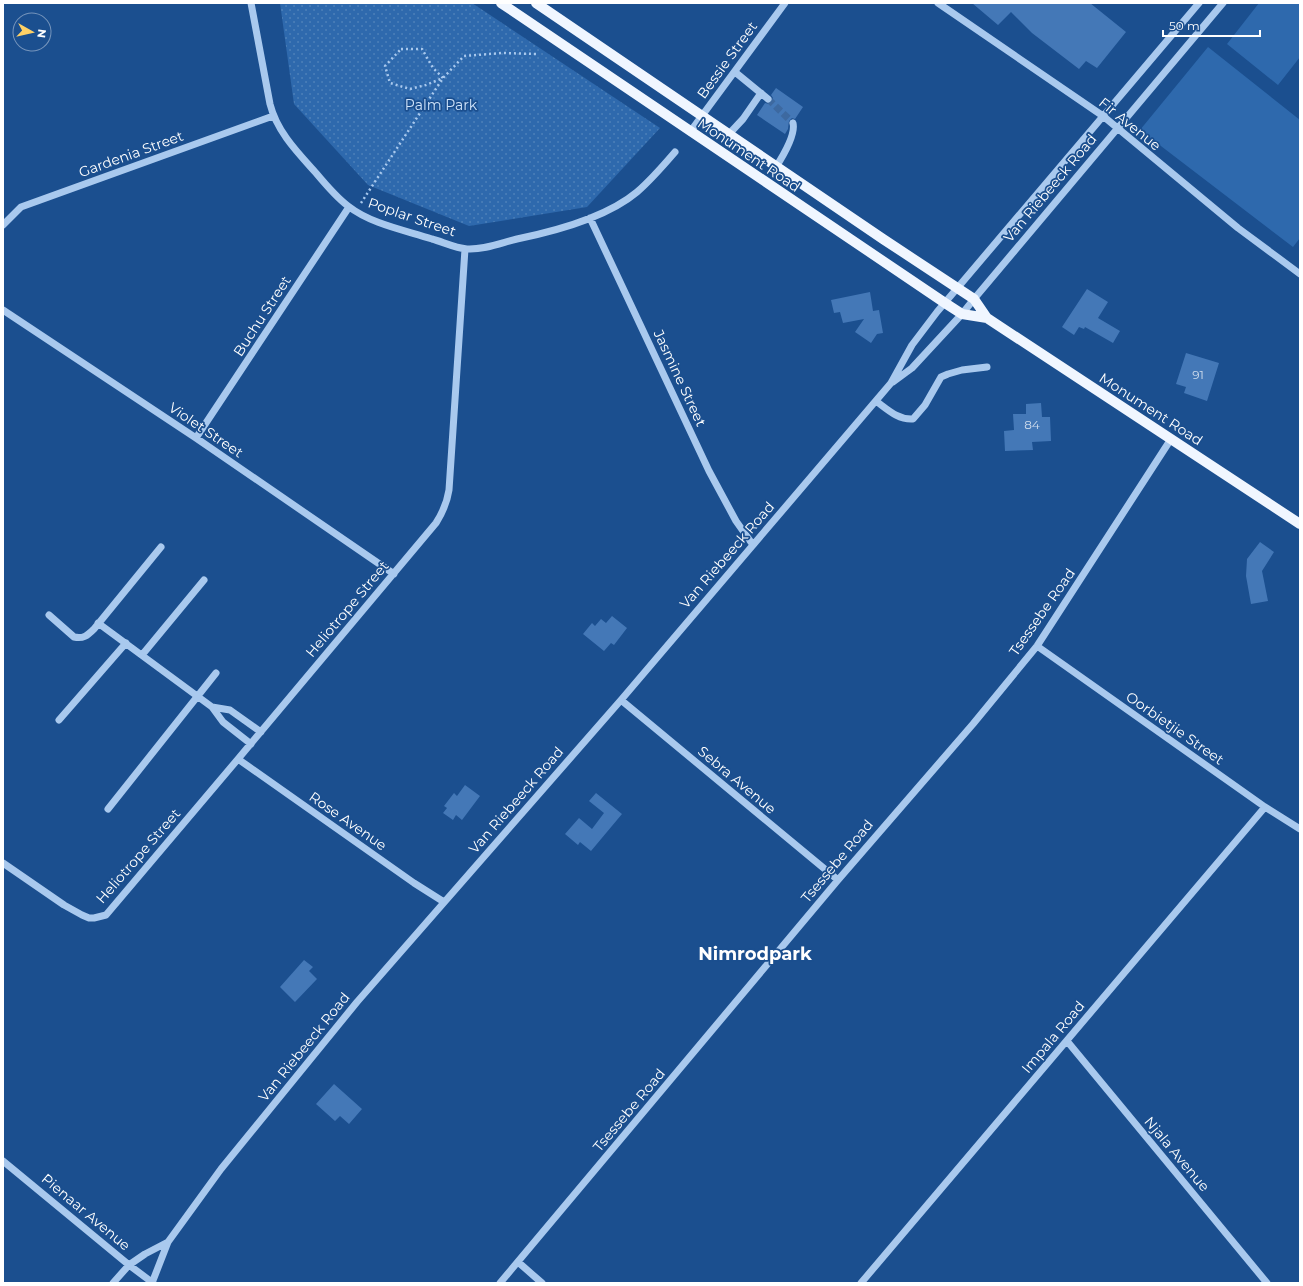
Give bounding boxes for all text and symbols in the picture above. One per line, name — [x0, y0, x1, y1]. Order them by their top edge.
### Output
north arrow — [12, 12, 52, 52]
scale bar — [1163, 12, 1260, 38]
street label: Bessie Street — [693, 18, 761, 102]
text: 50 m — [1169, 18, 1200, 33]
text: N — [34, 28, 49, 39]
street label: Fir Avenue — [1095, 93, 1165, 155]
park label: Palm Park — [405, 96, 478, 114]
street label: Monument Road — [694, 114, 804, 196]
street label: Gardenia Street — [76, 127, 186, 181]
street label: Van Riebeeck Road — [1000, 130, 1100, 246]
street label: Poplar Street — [366, 194, 459, 241]
street label: Buchu Street — [229, 272, 295, 360]
street label: Jasmine Street — [649, 326, 710, 430]
house number: 91 — [1192, 367, 1204, 382]
street label: Monument Road — [1096, 369, 1206, 449]
street label: Violet Street — [165, 399, 247, 462]
house number: 84 — [1024, 417, 1040, 432]
street label: Van Riebeeck Road — [676, 498, 778, 612]
street label: Heliotrope Street — [302, 557, 393, 661]
street label: Tsessebe Road — [1005, 565, 1079, 659]
street label: Oorbietjie Street — [1123, 688, 1228, 769]
street label: Sebra Avenue — [694, 742, 780, 818]
street label: Van Riebeeck Road — [465, 743, 567, 857]
street label: Rose Avenue — [306, 788, 390, 854]
street label: Heliotrope Street — [92, 805, 184, 907]
street label: Tsessebe Road — [797, 816, 877, 906]
district label: Nimrodpark — [698, 943, 812, 965]
street label: Van Riebeeck Road — [254, 989, 354, 1105]
street label: Impala Road — [1017, 997, 1089, 1077]
street label: Tsessebe Road — [589, 1065, 669, 1155]
street label: Njala Avenue — [1140, 1113, 1214, 1195]
street label: Pienaar Avenue — [38, 1170, 134, 1254]

